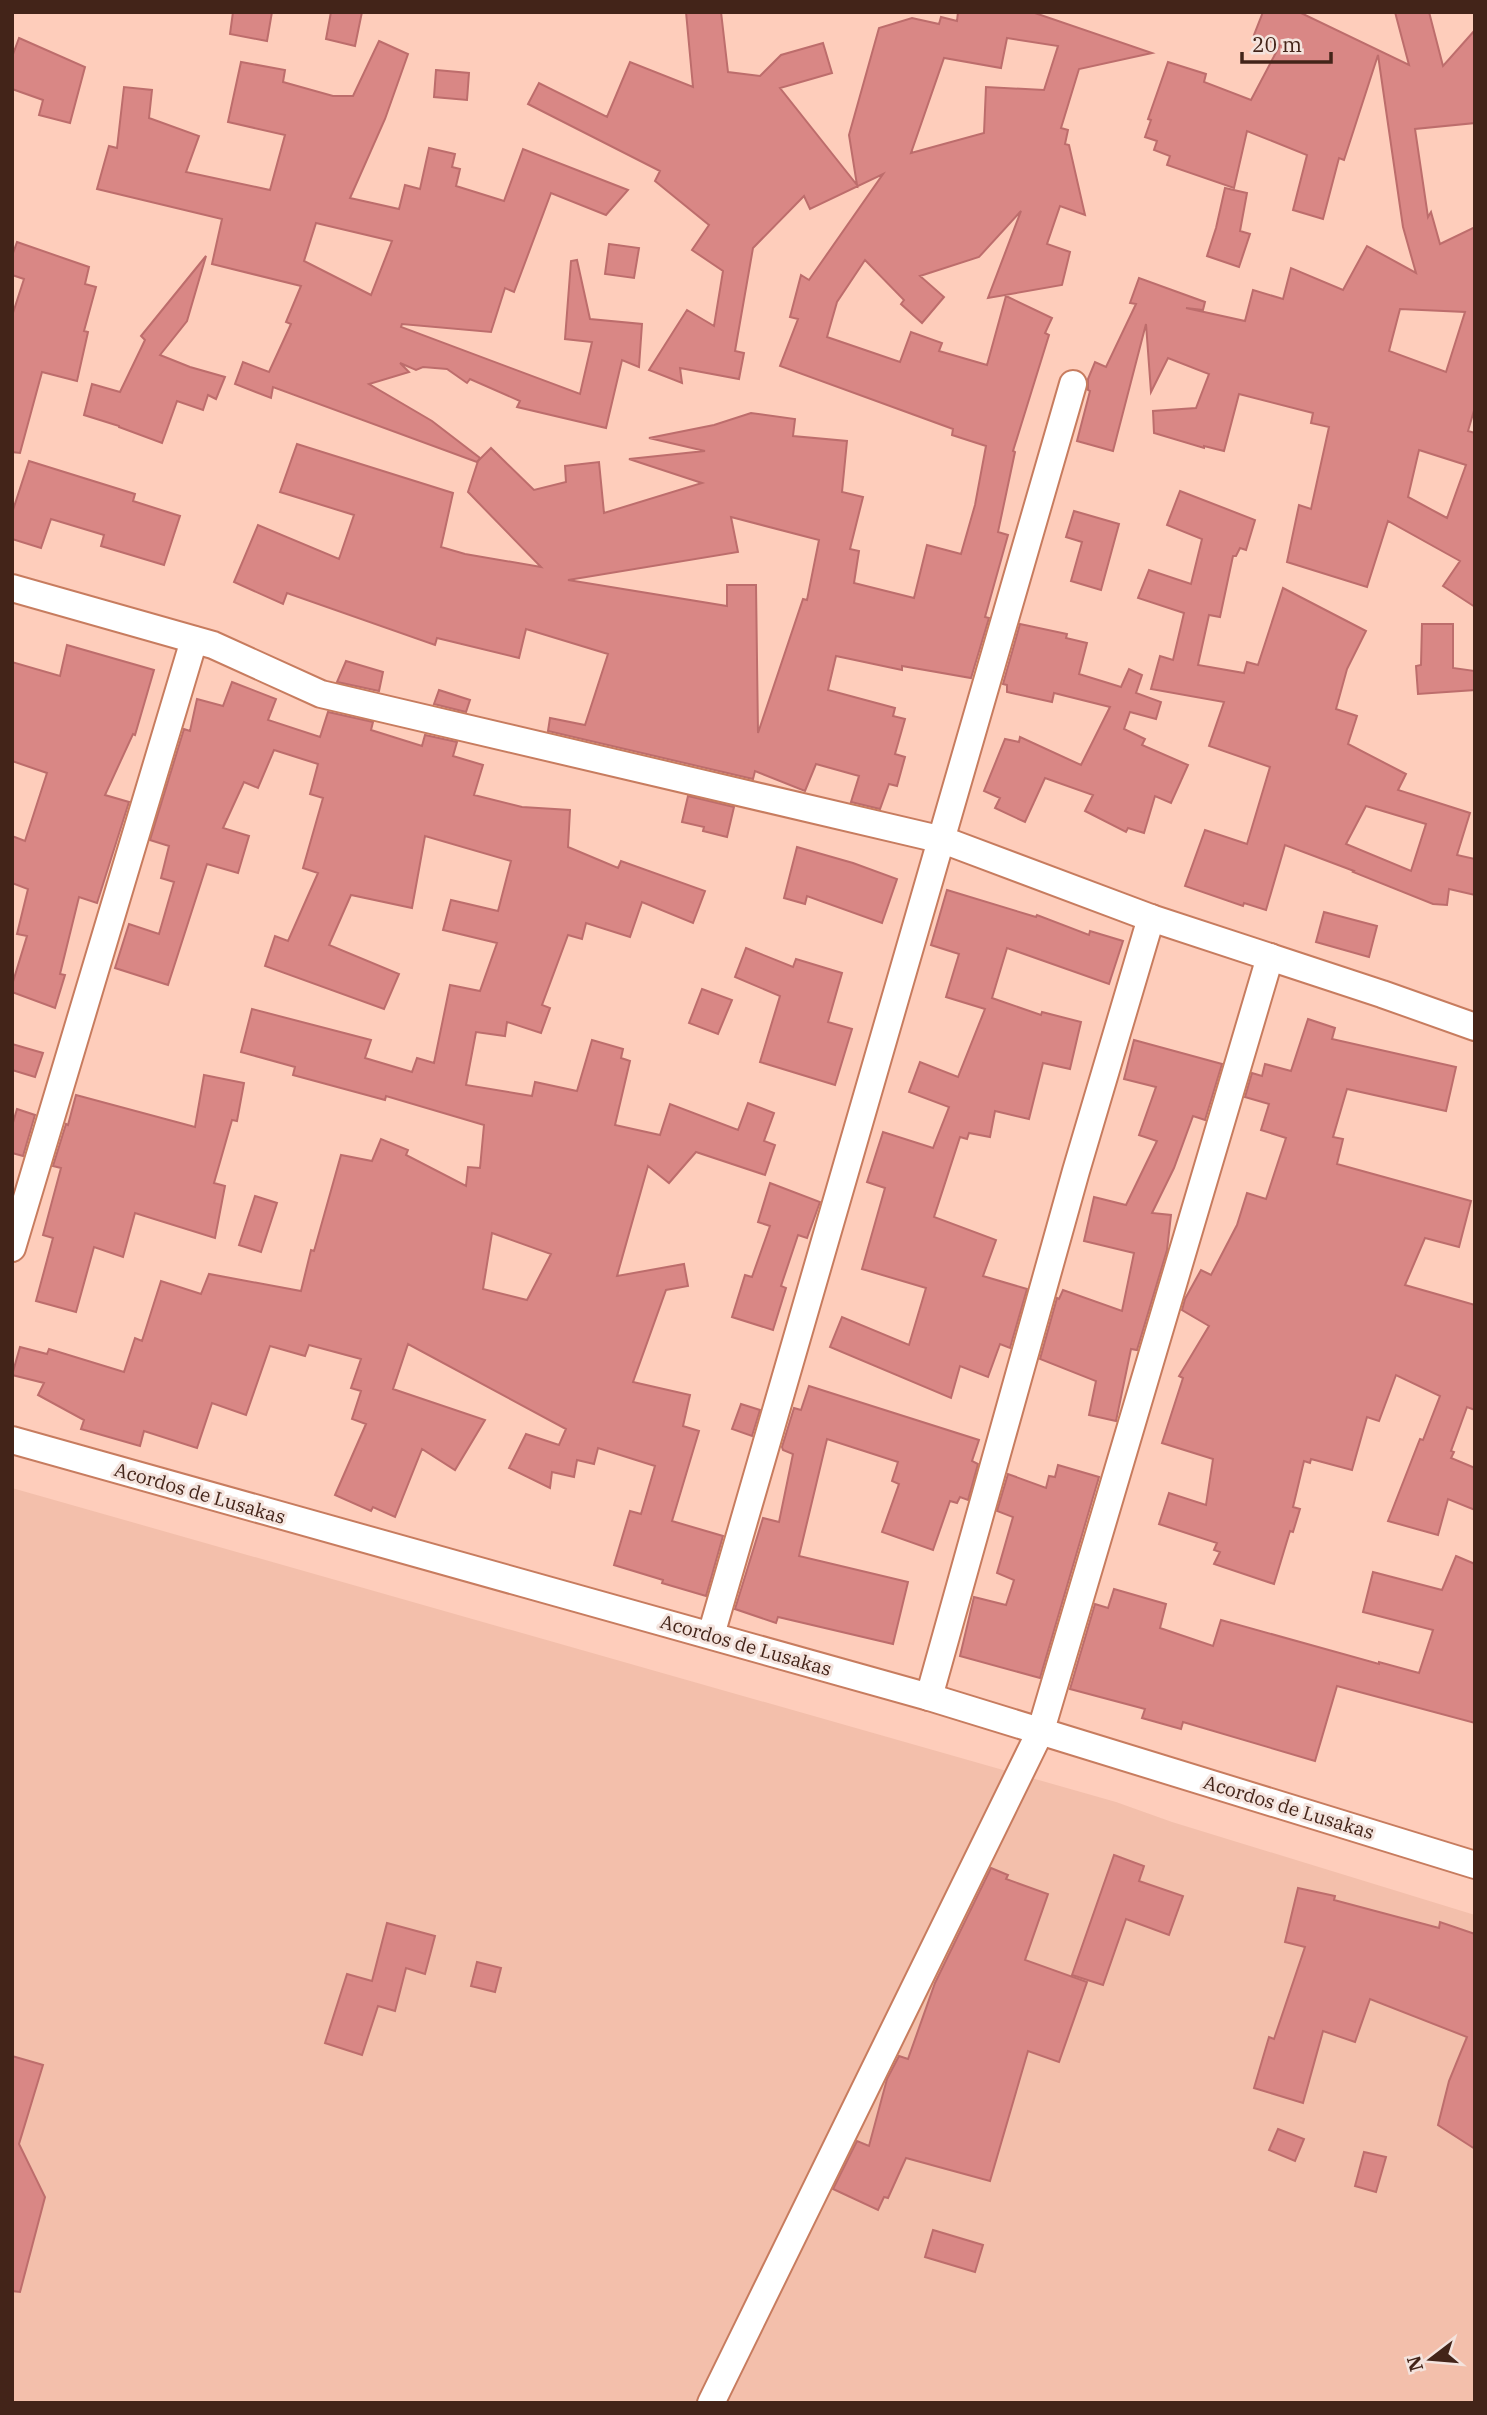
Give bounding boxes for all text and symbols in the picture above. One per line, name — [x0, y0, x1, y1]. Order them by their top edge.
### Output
scale bar — [1242, 21, 1331, 65]
text: 20 m — [1252, 30, 1302, 58]
street label: Acordos de Lusakas — [112, 1457, 288, 1529]
street label: Acordos de Lusakas — [658, 1609, 834, 1681]
street label: Acordos de Lusakas — [1201, 1770, 1377, 1844]
north arrow — [1396, 2324, 1466, 2394]
text: N — [1401, 2353, 1428, 2374]

